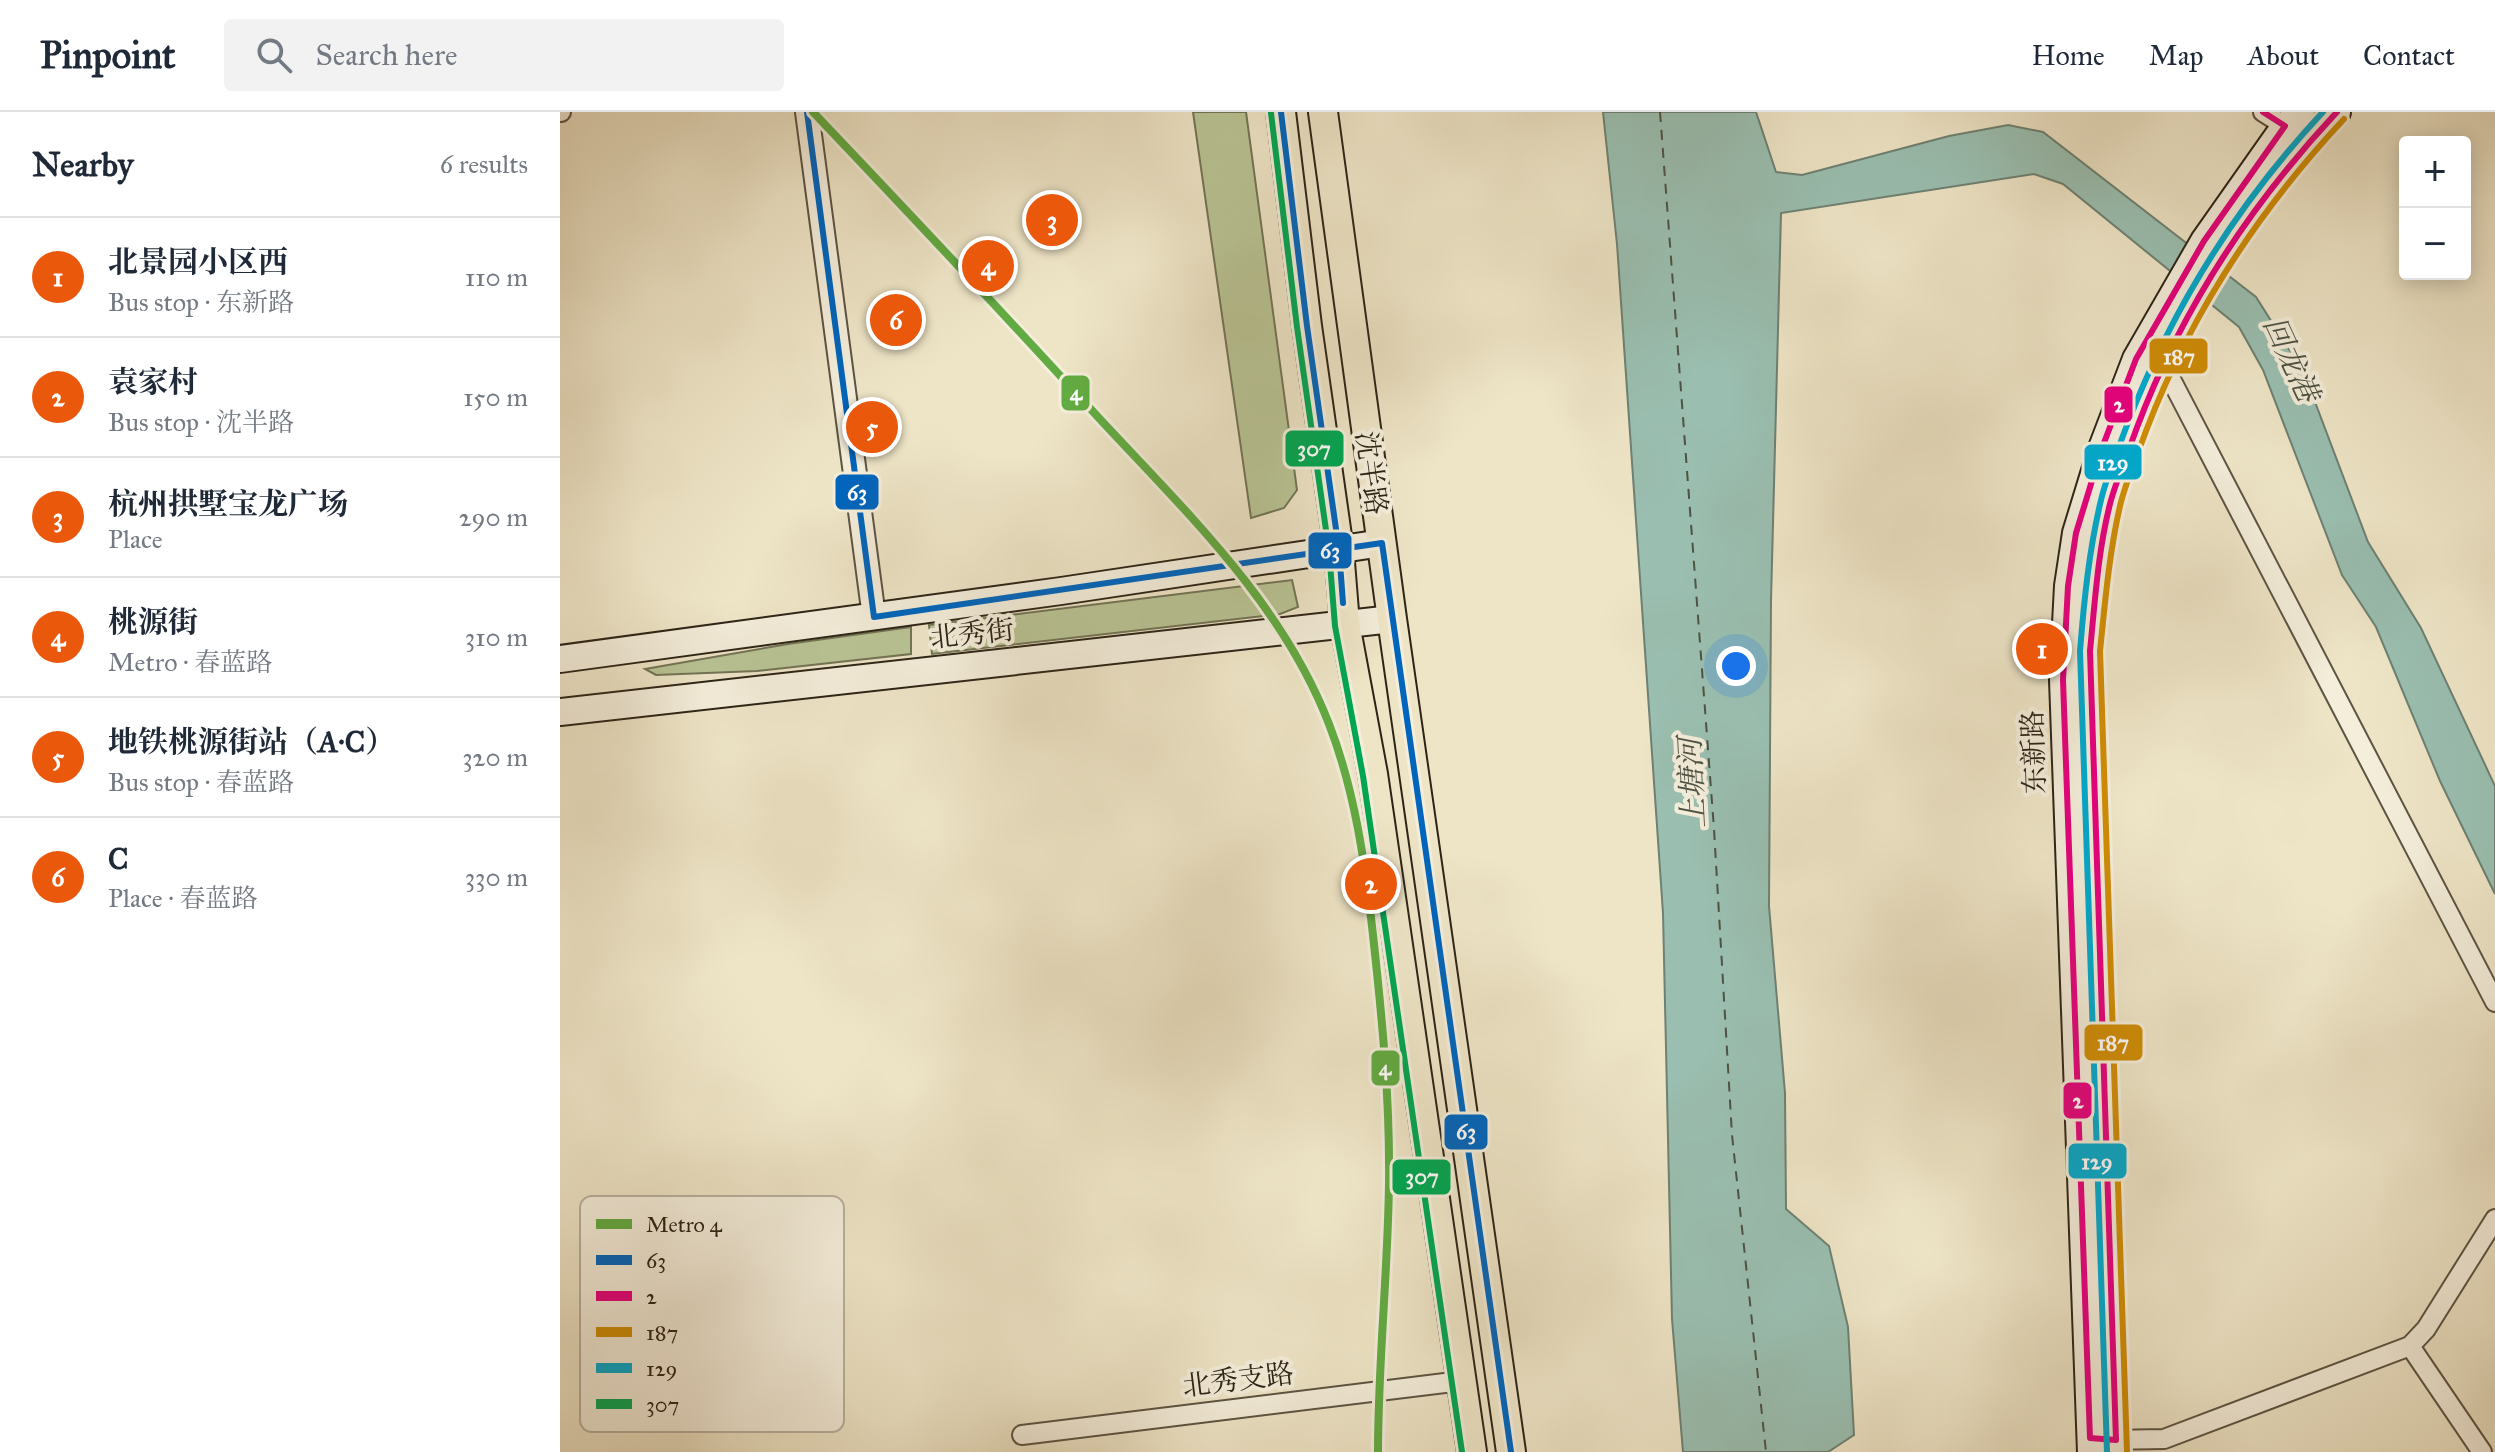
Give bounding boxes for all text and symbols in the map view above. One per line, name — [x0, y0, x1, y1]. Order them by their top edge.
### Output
search box — [224, 19, 784, 91]
text: Pinpoint — [40, 32, 176, 78]
icon: search — [252, 33, 296, 77]
text: Search here — [316, 37, 457, 73]
text: Home — [2032, 38, 2105, 73]
text: Map — [2149, 38, 2203, 73]
text: About — [2247, 38, 2319, 73]
text: Contact — [2363, 38, 2455, 73]
map controls — [2399, 136, 2471, 280]
button: + — [2399, 136, 2471, 208]
text: Nearby — [32, 144, 134, 185]
text: 6 results — [440, 148, 528, 180]
pin: 3 — [1026, 190, 1078, 250]
button: − — [2399, 208, 2471, 280]
pin: 4 — [962, 236, 1014, 296]
text: 北景园小区西 — [108, 244, 288, 280]
text: 1 — [53, 261, 63, 293]
text: 110 m — [465, 261, 528, 293]
text: Bus stop · 东新路 — [108, 286, 294, 318]
pin: 6 — [870, 290, 922, 350]
water label: 回龙港 — [2256, 311, 2328, 411]
line badge: 187 — [2148, 337, 2209, 375]
text: 187 — [2163, 343, 2195, 370]
text: 袁家村 — [108, 364, 198, 400]
line badge: 4 — [1060, 374, 1091, 412]
text: 4 — [1070, 379, 1084, 406]
text: 2 — [52, 381, 64, 413]
text: 150 m — [463, 381, 528, 413]
line badge: 2 — [2103, 385, 2134, 424]
text: 2 — [2114, 391, 2126, 418]
pin: 5 — [846, 397, 898, 457]
text: Bus stop · 沈半路 — [108, 406, 294, 438]
line badge: 307 — [1284, 429, 1345, 468]
street label: 沈半路 — [1348, 429, 1395, 517]
text: 307 — [1297, 435, 1331, 462]
line badge: 129 — [2083, 443, 2143, 481]
text: 129 — [2097, 449, 2129, 476]
line badge: 63 — [834, 473, 880, 511]
text: 63 — [847, 479, 867, 506]
text: 杭州拱墅宝龙广场 — [108, 486, 348, 522]
text: 3 — [53, 501, 63, 533]
text: 290 m — [459, 501, 528, 533]
text: Place — [108, 523, 163, 555]
line badge: 63 — [1307, 531, 1353, 570]
text: 63 — [1320, 537, 1340, 564]
text: 桃源街 — [108, 604, 198, 640]
street label: 北秀街 — [928, 612, 1016, 655]
pin: 1 — [2016, 619, 2068, 679]
text: 4 — [51, 621, 65, 653]
text: 310 m — [465, 621, 528, 653]
text: Metro · 春蓝路 — [108, 646, 272, 678]
your location — [1716, 646, 1756, 686]
street label: 东新路 — [2015, 709, 2052, 795]
text: 地铁桃源街站（A·C） — [108, 724, 395, 760]
water label: 上塘河 — [1671, 732, 1712, 829]
text: 5 — [52, 741, 64, 773]
text: 320 m — [462, 741, 528, 773]
text: Bus stop · 春蓝路 — [108, 766, 294, 798]
text: C — [108, 841, 128, 877]
pin: 2 — [1345, 854, 1397, 914]
text: 6 — [51, 861, 65, 893]
text: 330 m — [465, 861, 528, 893]
text: Place · 春蓝路 — [108, 882, 258, 914]
line badge: 187 — [2083, 1023, 2144, 1062]
text: 187 — [2097, 1029, 2129, 1056]
line badge: 4 — [1370, 1049, 1401, 1087]
text: 4 — [1379, 1054, 1393, 1081]
line badge: 2 — [2062, 1081, 2093, 1120]
text: 2 — [2073, 1087, 2085, 1114]
line badge: 63 — [1443, 1113, 1489, 1151]
text: 63 — [1456, 1118, 1476, 1145]
line badge: 129 — [2067, 1142, 2128, 1180]
text: 129 — [2081, 1148, 2113, 1175]
line badge: 307 — [1391, 1158, 1452, 1196]
text: 307 — [1405, 1163, 1439, 1190]
legend — [580, 1196, 844, 1432]
text: Metro 4 — [646, 1211, 723, 1238]
text: 63 — [646, 1247, 666, 1274]
text: 2 — [646, 1283, 657, 1310]
text: 187 — [646, 1319, 678, 1346]
text: 129 — [646, 1355, 677, 1382]
street label: 北秀支路 — [1180, 1355, 1296, 1404]
text: 307 — [646, 1391, 679, 1418]

